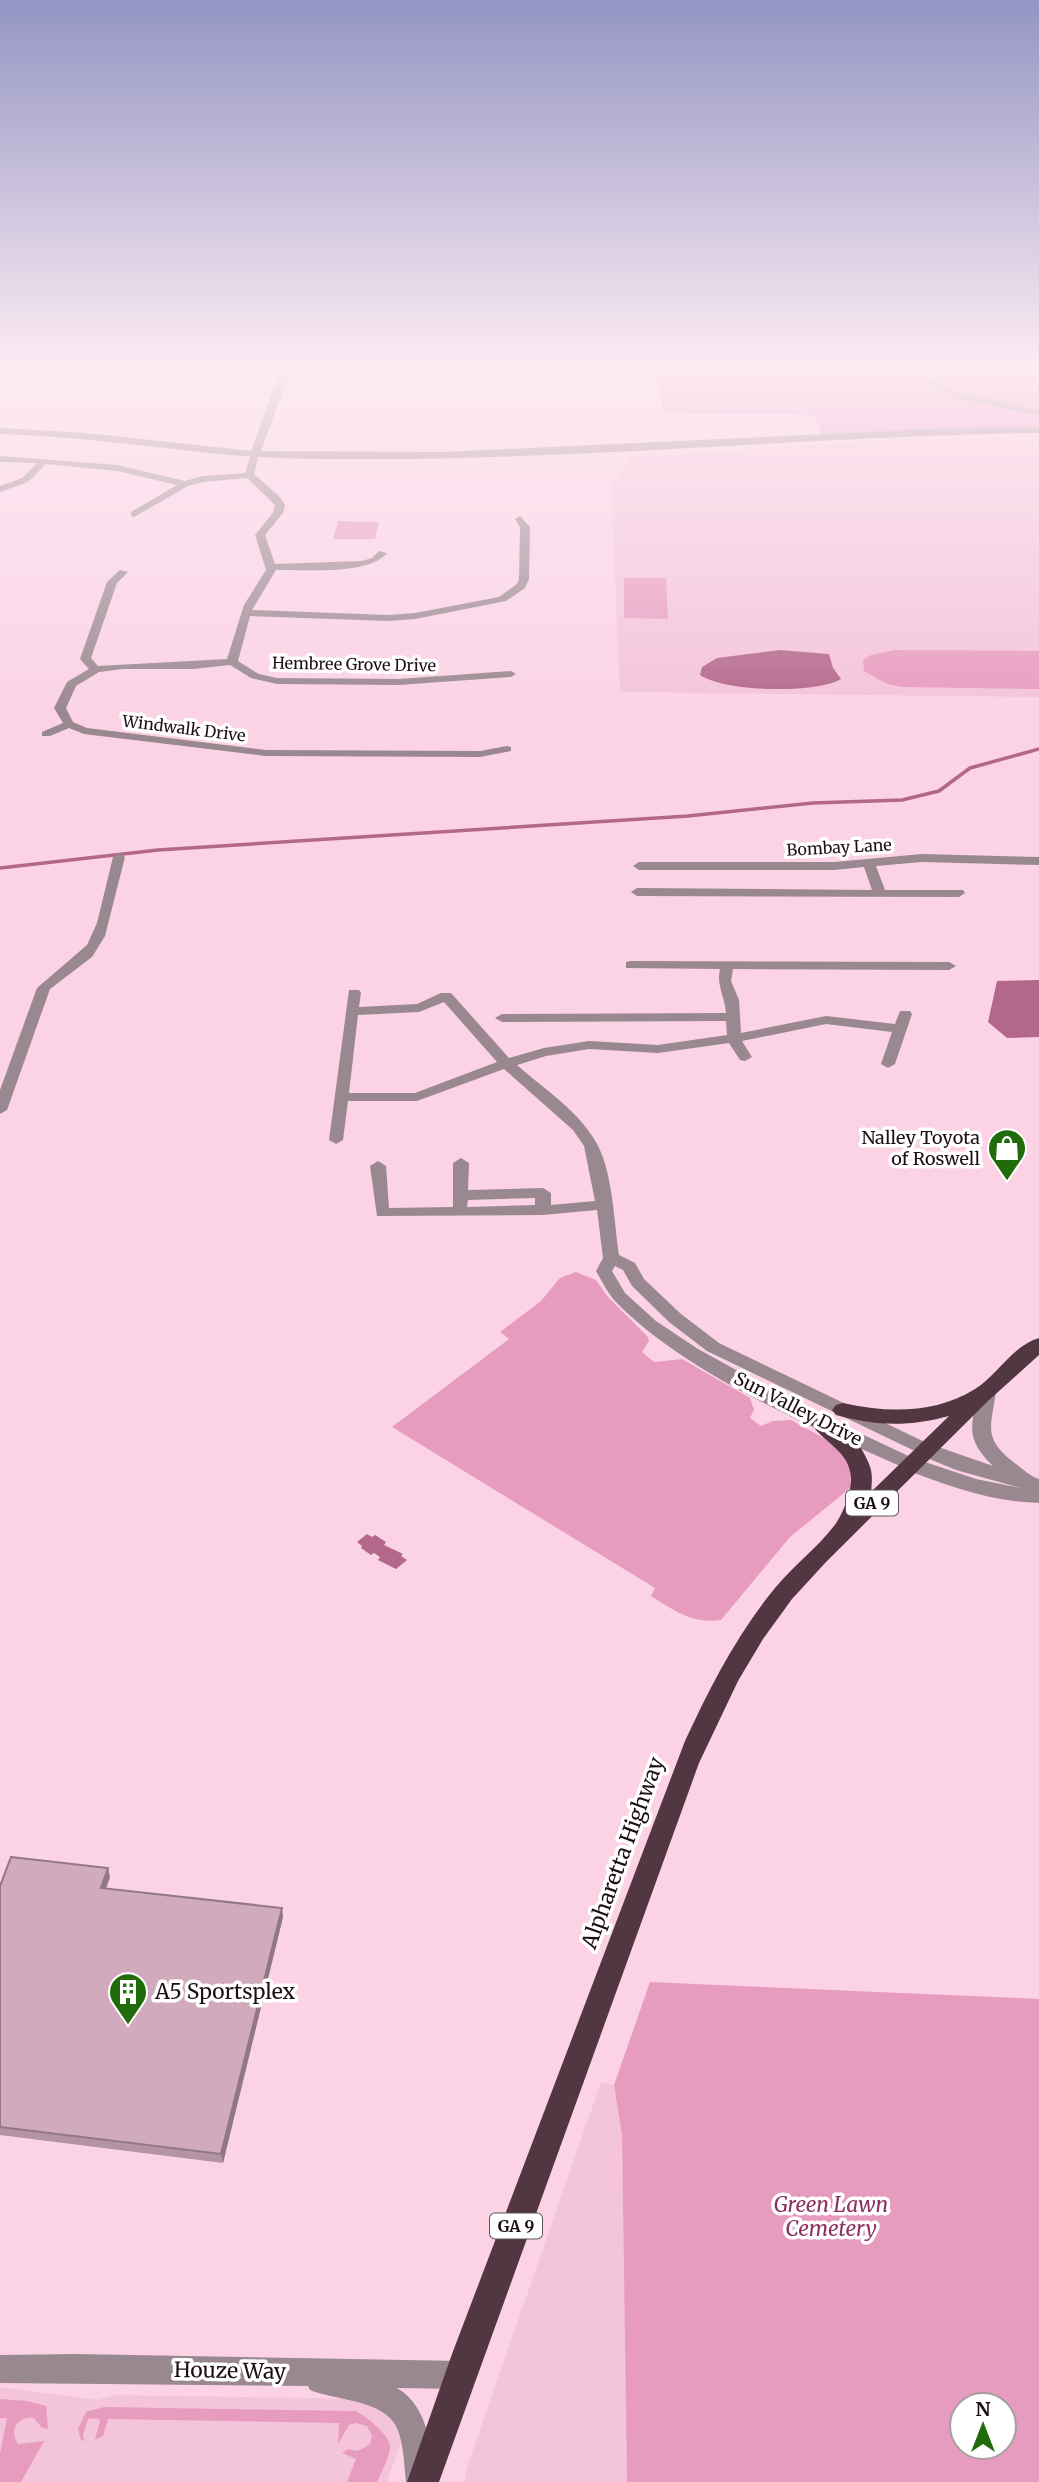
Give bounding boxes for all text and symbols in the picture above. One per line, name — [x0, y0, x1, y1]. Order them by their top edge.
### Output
street label: Hembree Grove Drive — [272, 653, 436, 675]
street label: Windwalk Drive — [120, 710, 247, 745]
street label: Bombay Lane — [786, 834, 892, 860]
place label: Nalley Toyota of Roswell — [861, 1126, 980, 1170]
shop icon: Nalley Toyota of Roswell — [986, 1127, 1028, 1182]
street label: Sun Valley Drive — [730, 1366, 866, 1451]
road number: GA 9 — [846, 1490, 898, 1516]
street label: Alpharetta Highway — [575, 1753, 670, 1953]
building icon: A5 Sportsplex — [107, 1971, 149, 2026]
place label: A5 Sportsplex — [154, 1978, 296, 2005]
park label: Green Lawn Cemetery — [774, 2191, 888, 2242]
road number: GA 9 — [490, 2214, 542, 2238]
street label: Houze Way — [174, 2356, 287, 2385]
north arrow — [948, 2391, 1018, 2461]
text: N — [975, 2397, 991, 2421]

